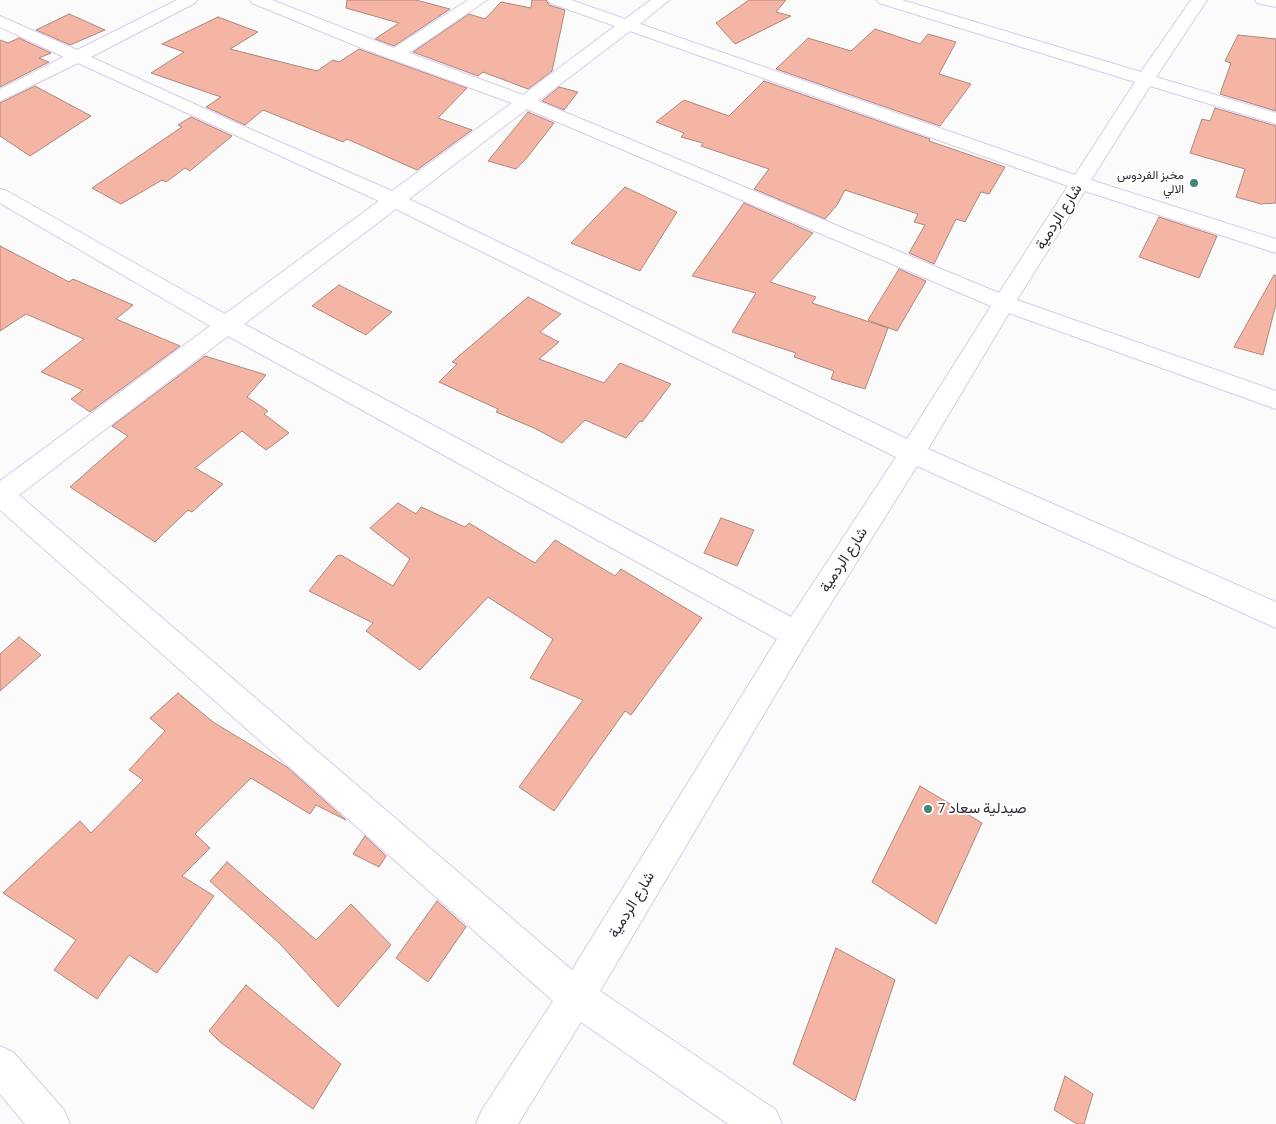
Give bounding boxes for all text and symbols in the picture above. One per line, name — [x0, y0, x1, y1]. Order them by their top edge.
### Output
place label: مخبز الفردوس الالي — [1117, 169, 1184, 197]
marker: مخبز الفردوس الالي — [1188, 177, 1200, 189]
street label: شارع الردمية — [1032, 181, 1086, 253]
street label: شارع الردمية — [816, 524, 872, 596]
place label: صيدلية سعاد 7 — [938, 800, 1027, 818]
marker: صيدلية سعاد 7 — [922, 803, 934, 815]
street label: شارع الردمية — [605, 869, 659, 941]

